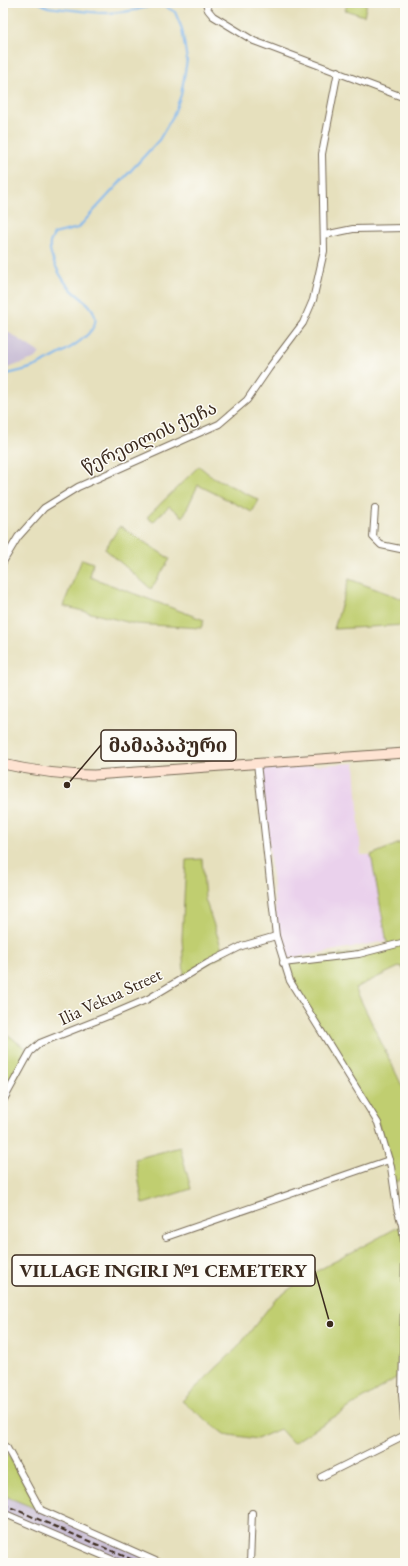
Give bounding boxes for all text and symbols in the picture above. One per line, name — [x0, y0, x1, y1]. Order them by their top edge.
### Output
street label: წერეთლის ქუჩა — [78, 396, 220, 478]
callout: მამაპაპური — [101, 730, 236, 761]
text: მამაპაპური — [109, 733, 227, 758]
street label: Ilia Vekua Street — [55, 962, 166, 1030]
callout: VILLAGE INGIRI №1 CEMETERY — [12, 1255, 315, 1286]
text: VILLAGE INGIRI №1 CEMETERY — [19, 1258, 307, 1283]

